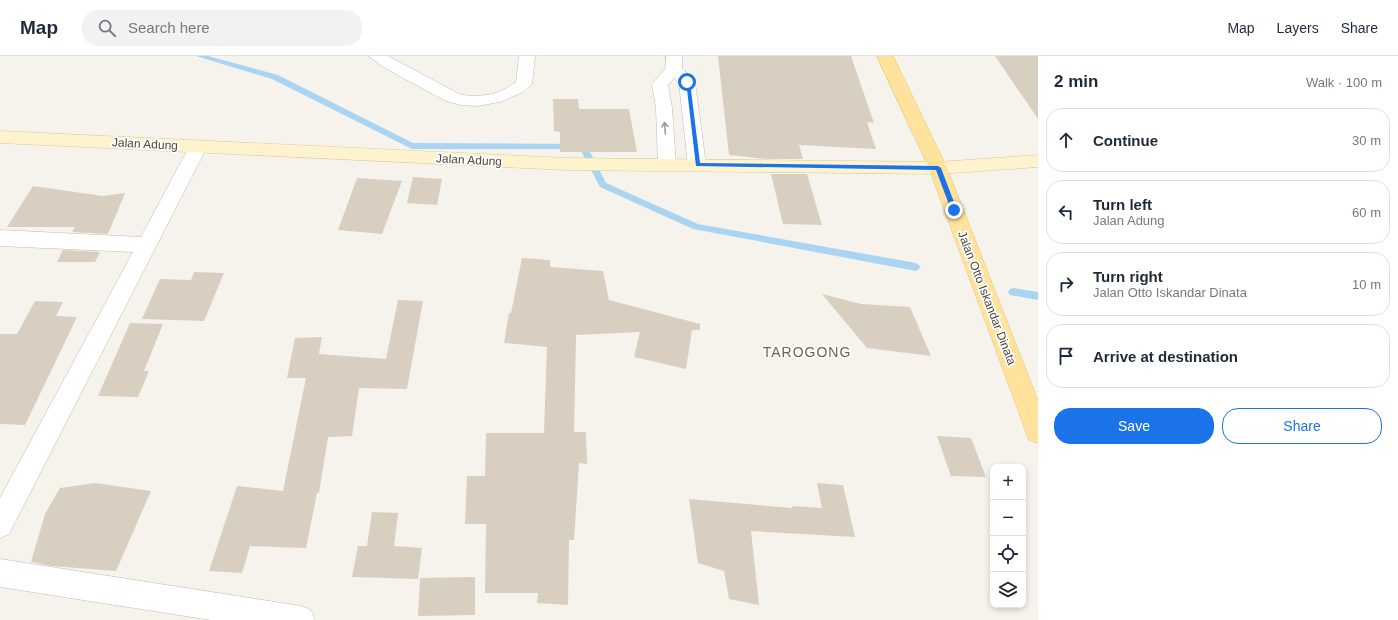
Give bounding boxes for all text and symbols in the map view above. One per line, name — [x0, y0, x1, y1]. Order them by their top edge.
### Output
search box — [82, 10, 362, 46]
text: Map — [20, 17, 58, 38]
icon: search — [96, 17, 118, 39]
text: Search here — [128, 19, 210, 36]
text: Map — [1227, 20, 1255, 36]
text: Layers — [1277, 20, 1319, 36]
text: Share — [1341, 20, 1378, 36]
text: 2 min — [1054, 72, 1098, 91]
route start — [678, 73, 696, 91]
text: Walk · 100 m — [1306, 75, 1382, 90]
one-way arrow — [661, 122, 669, 135]
icon: ahead — [1055, 129, 1077, 151]
text: Continue — [1093, 132, 1158, 149]
text: 30 m — [1352, 133, 1381, 148]
street label: Jalan Adung — [112, 135, 178, 153]
street label: Jalan Adung — [436, 151, 502, 169]
text: Turn left — [1093, 196, 1152, 213]
route end — [945, 201, 963, 219]
icon: left — [1055, 201, 1077, 223]
text: 60 m — [1352, 205, 1381, 220]
text: Jalan Adung — [1093, 213, 1165, 228]
street label: Jalan Otto Iskandar Dinata — [955, 229, 1019, 367]
text: Turn right — [1093, 268, 1163, 285]
icon: right — [1055, 273, 1077, 295]
text: 10 m — [1352, 277, 1381, 292]
text: Jalan Otto Iskandar Dinata — [1093, 285, 1247, 300]
district label: TAROGONG — [763, 344, 851, 360]
icon: arrive — [1055, 345, 1077, 367]
text: Arrive at destination — [1093, 348, 1238, 365]
button: Save — [1054, 408, 1214, 444]
button: Share — [1222, 408, 1382, 444]
map controls — [990, 464, 1026, 608]
button: + — [990, 464, 1026, 500]
button: − — [990, 500, 1026, 536]
button: locate — [990, 536, 1026, 572]
button: layers — [990, 572, 1026, 608]

